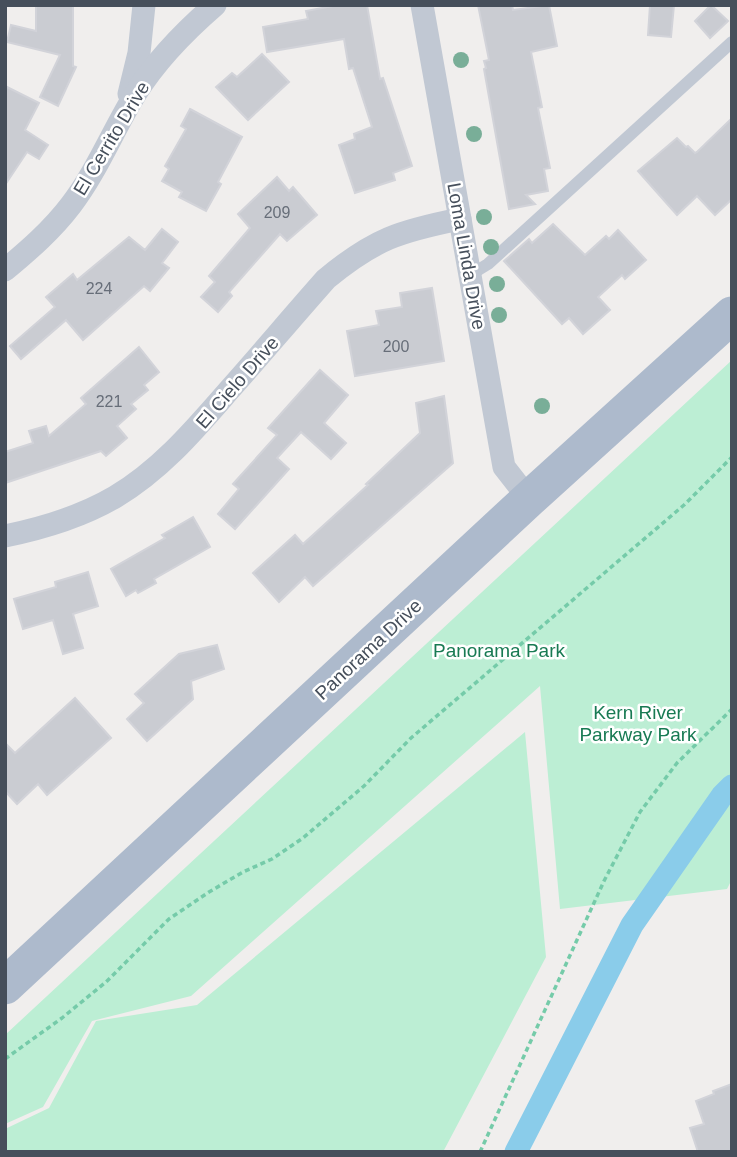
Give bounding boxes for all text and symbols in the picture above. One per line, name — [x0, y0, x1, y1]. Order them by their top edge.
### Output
street label: El Cerrito Drive — [69, 78, 154, 199]
street label: Loma Linda Drive — [443, 181, 490, 331]
house number: 209 — [264, 204, 290, 221]
house number: 224 — [86, 280, 112, 297]
street label: El Cielo Drive — [192, 332, 283, 433]
house number: 200 — [383, 338, 409, 355]
house number: 221 — [96, 393, 122, 410]
street label: Panorama Drive — [311, 595, 426, 704]
park label: Panorama Park — [433, 640, 565, 661]
park label: Kern River Parkway Park — [579, 702, 697, 745]

